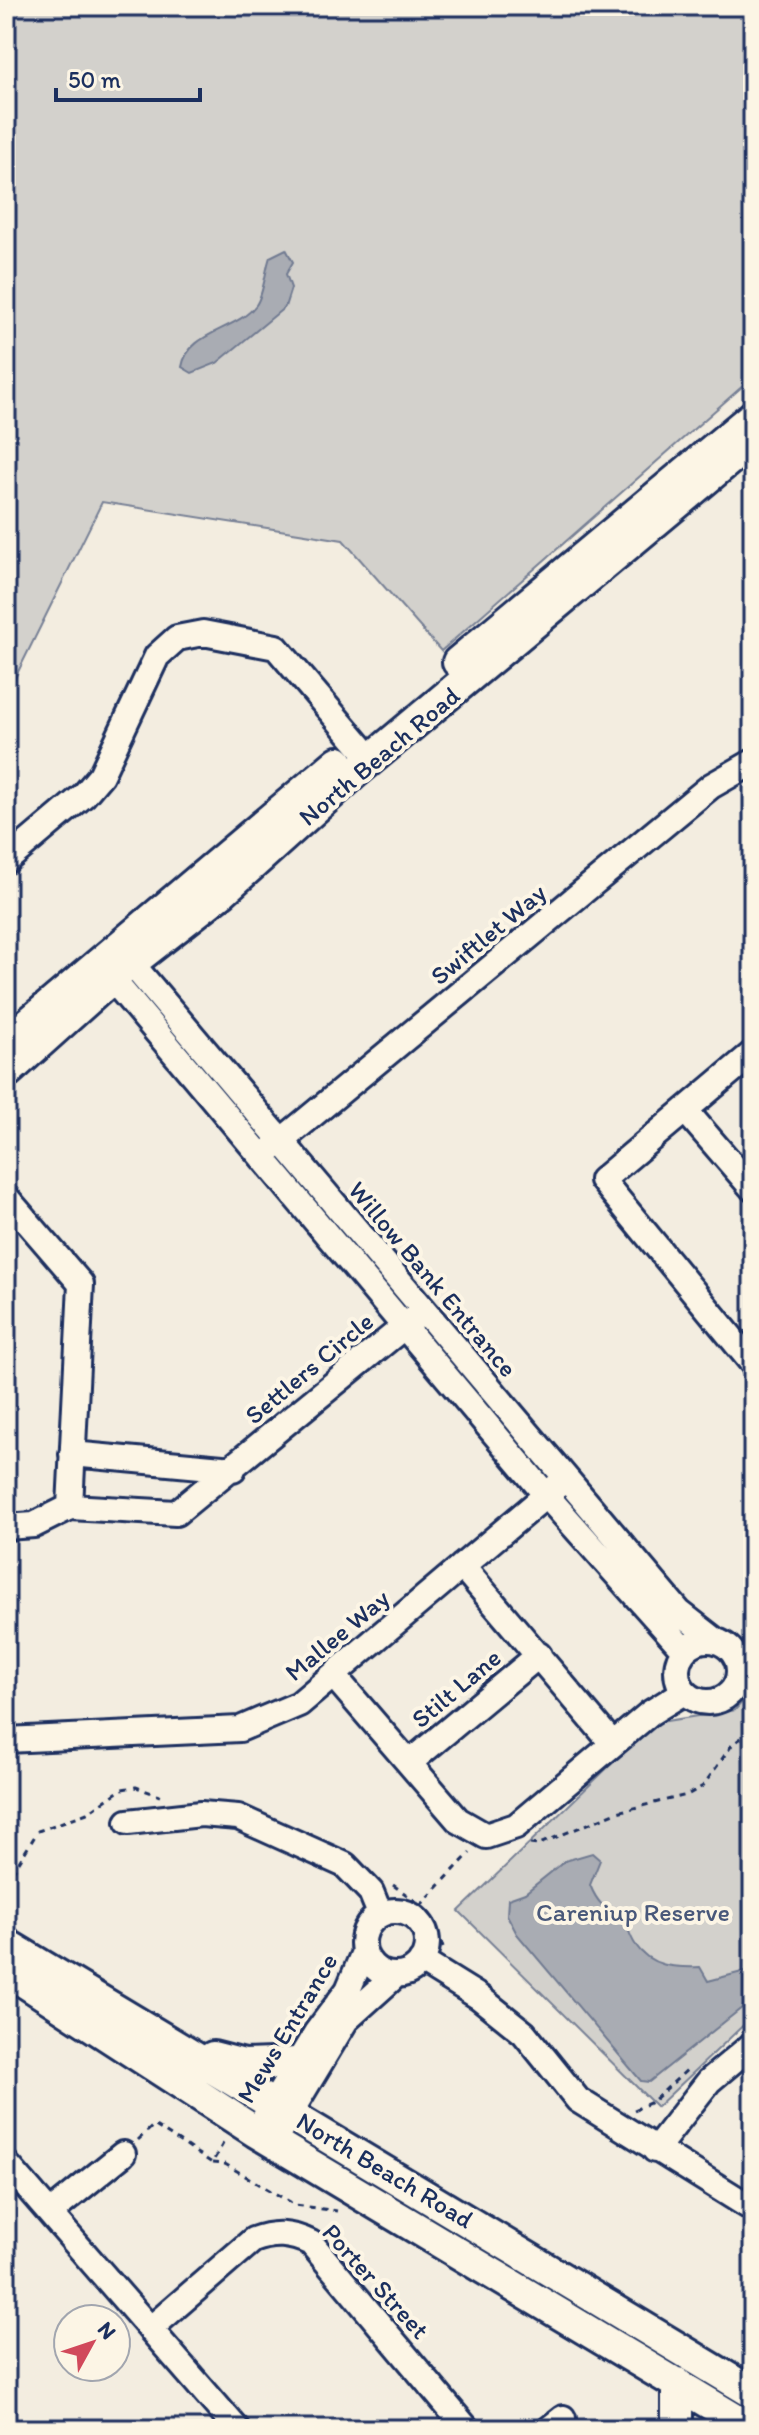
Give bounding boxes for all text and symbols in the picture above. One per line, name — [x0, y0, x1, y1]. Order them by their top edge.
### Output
scale bar — [56, 52, 200, 102]
text: 50 m — [68, 65, 121, 94]
street label: North Beach Road — [292, 679, 466, 833]
street label: Swiftlet Way — [424, 876, 552, 992]
street label: Willow Bank Entrance — [342, 1175, 524, 1383]
street label: Settlers Circle — [238, 1305, 380, 1431]
street label: Mallee Way — [278, 1582, 396, 1688]
street label: Stilt Lane — [405, 1641, 507, 1735]
park label: Careniup Reserve — [536, 1896, 730, 1928]
street label: Mews Entrance — [230, 1947, 344, 2109]
street label: North Beach Road — [291, 2105, 479, 2235]
street label: Porter Street — [316, 2216, 436, 2346]
north arrow — [52, 2303, 132, 2383]
text: N — [92, 2316, 122, 2345]

